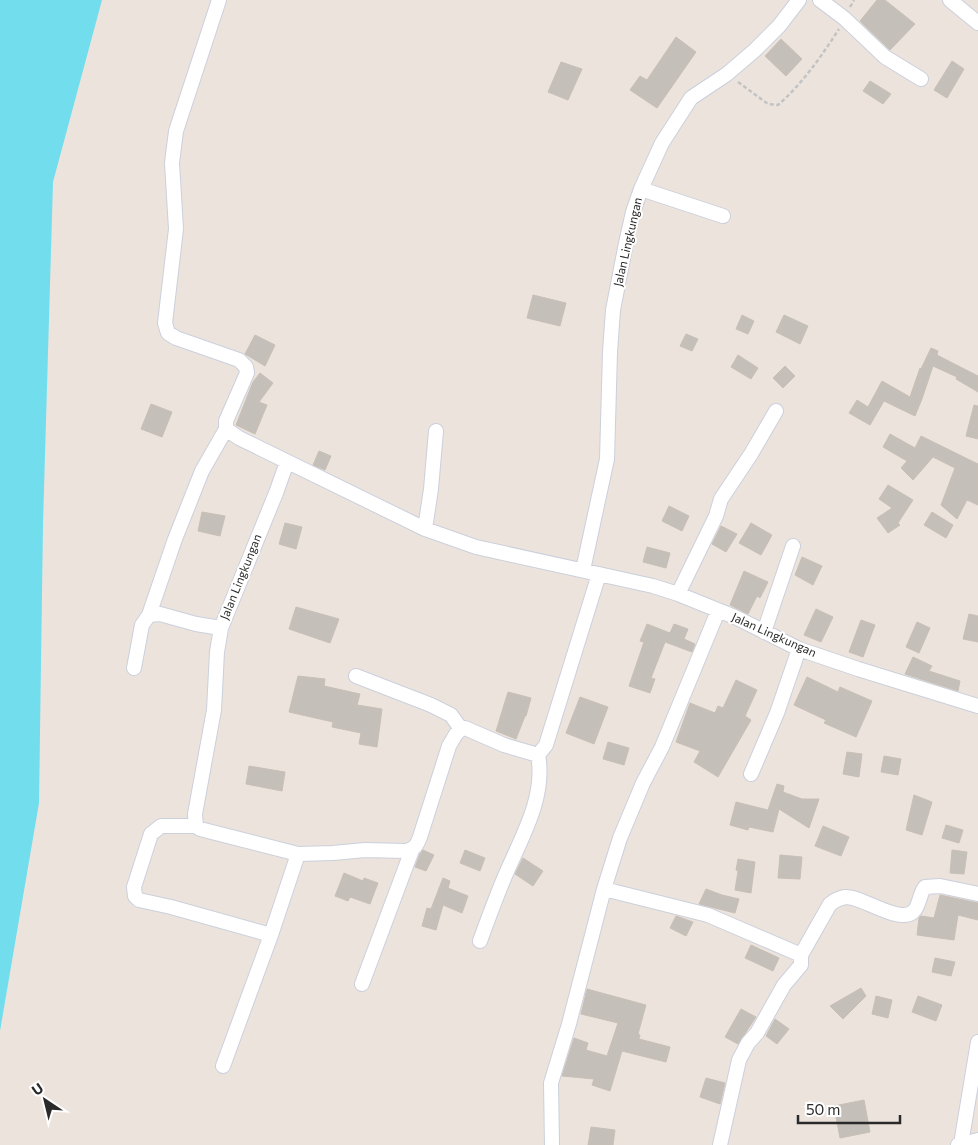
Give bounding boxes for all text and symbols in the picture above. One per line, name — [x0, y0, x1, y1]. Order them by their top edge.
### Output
street label: Jalan Lingkungan — [610, 196, 645, 288]
street label: Jalan Lingkungan — [216, 532, 265, 622]
street label: Jalan Lingkungan — [729, 609, 819, 660]
north arrow — [20, 1075, 70, 1125]
text: U — [28, 1079, 46, 1099]
scale bar — [798, 1092, 900, 1124]
text: 50 m — [806, 1100, 840, 1118]

